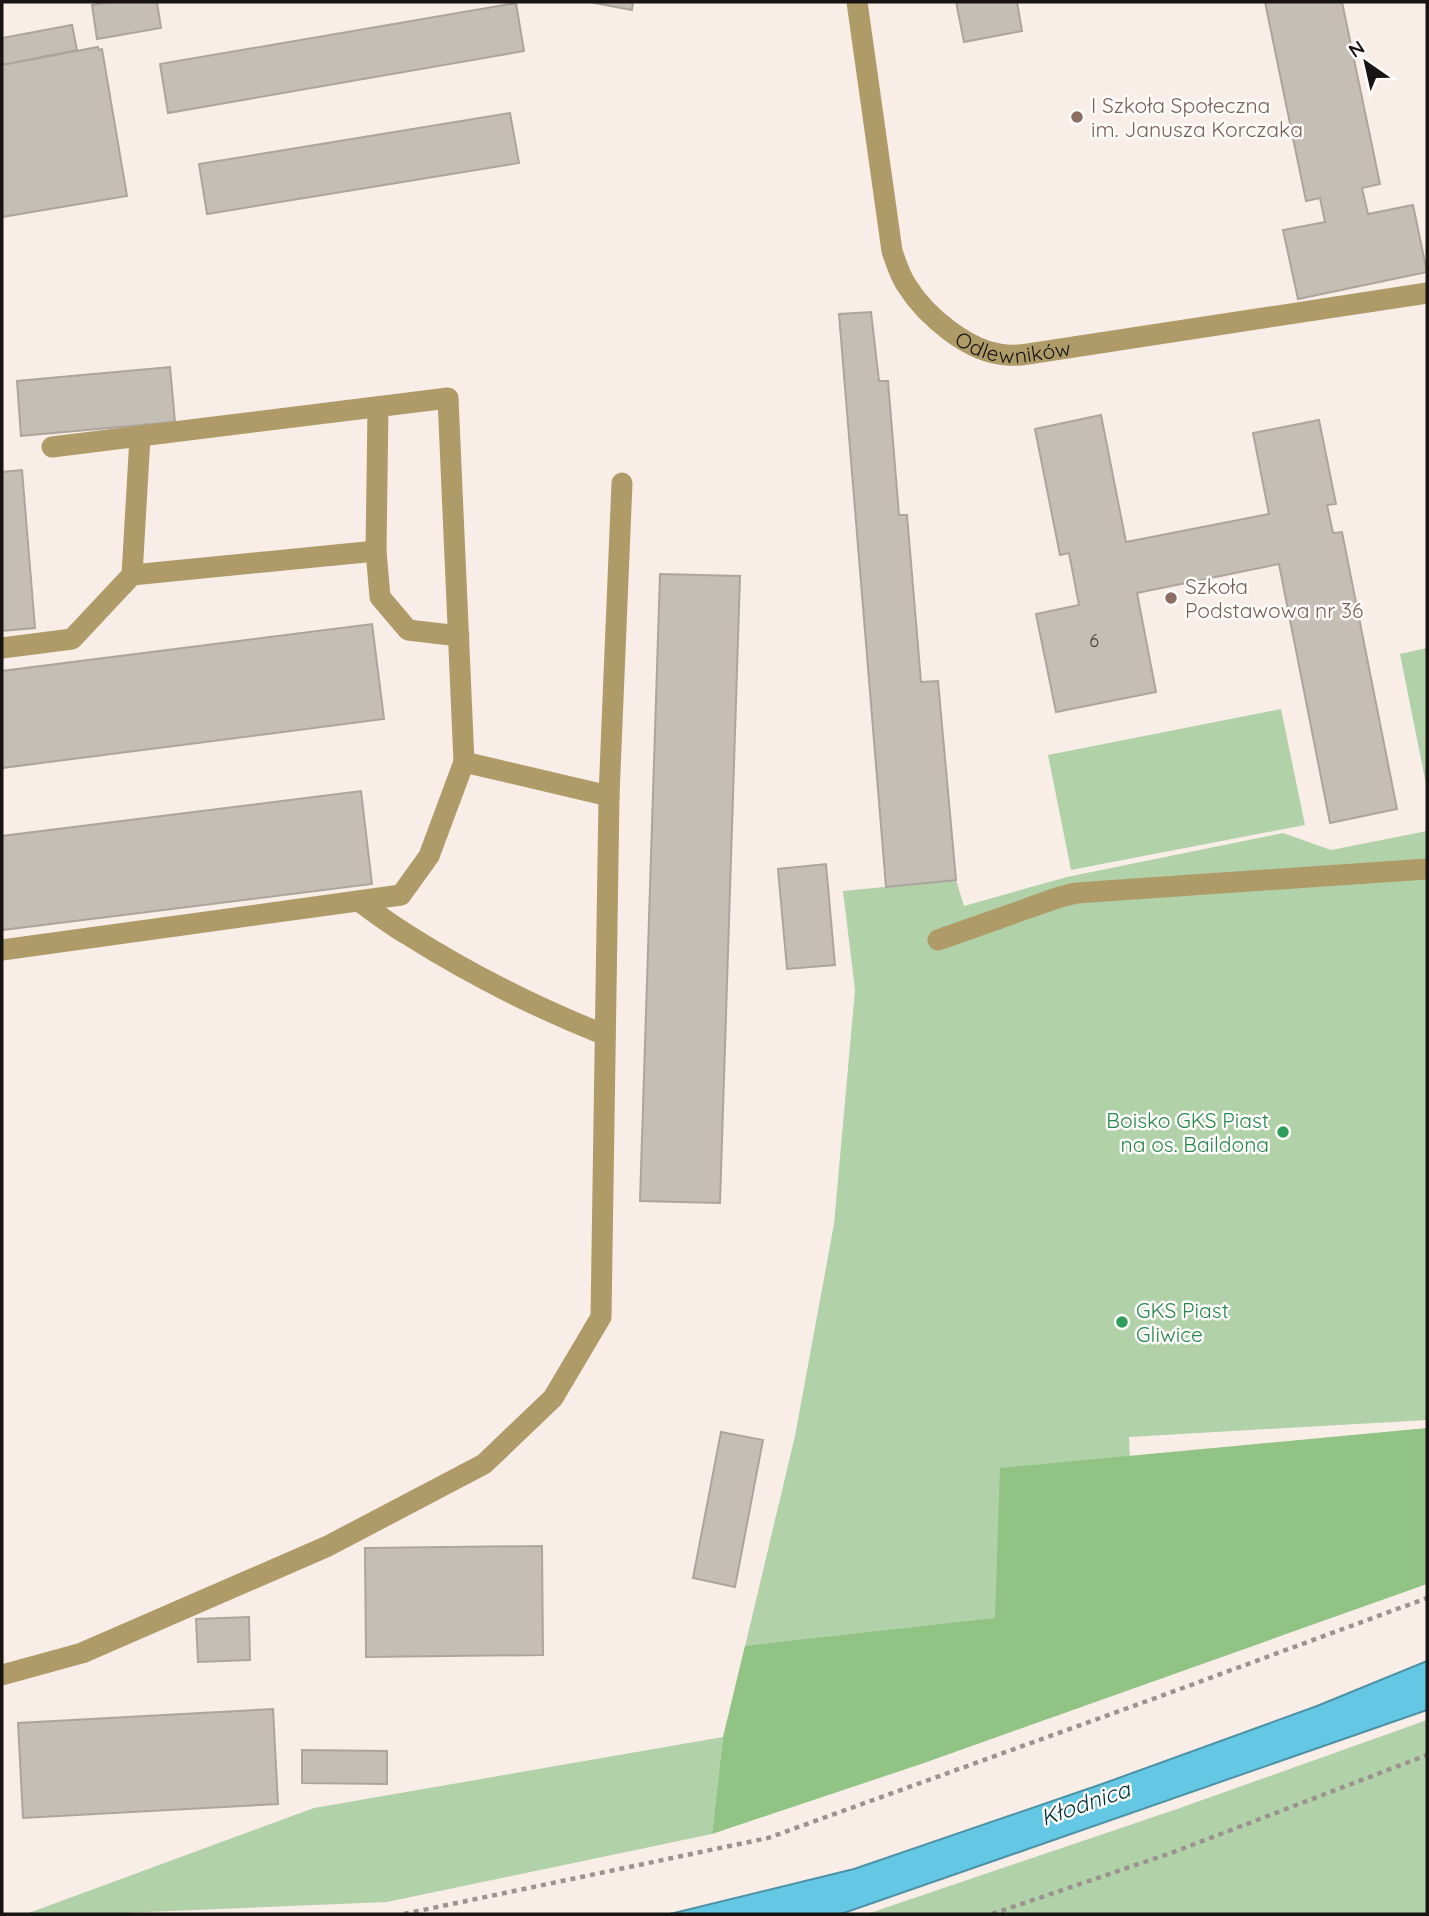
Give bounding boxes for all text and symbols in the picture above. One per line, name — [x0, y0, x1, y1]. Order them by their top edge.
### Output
north arrow — [1331, 28, 1401, 98]
text: N — [1344, 35, 1369, 63]
place label: I Szkoła Społeczna im. Janusza Korczaka — [1091, 92, 1303, 142]
marker: I Szkoła Społeczna im. Janusza Korczaka — [1069, 109, 1085, 125]
street label: Odlewników — [951, 325, 1073, 369]
place label: Szkoła Podstawowa nr 36 — [1185, 573, 1363, 623]
marker: Szkoła Podstawowa nr 36 — [1163, 590, 1179, 606]
house number: 6 — [1089, 629, 1099, 652]
place label: Boisko GKS Piast na os. Baildona — [1106, 1107, 1269, 1157]
marker: Boisko GKS Piast na os. Baildona — [1275, 1124, 1291, 1140]
place label: GKS Piast Gliwice — [1136, 1297, 1229, 1347]
marker: GKS Piast Gliwice — [1114, 1314, 1130, 1330]
water label: Kłodnica — [1036, 1774, 1135, 1832]

